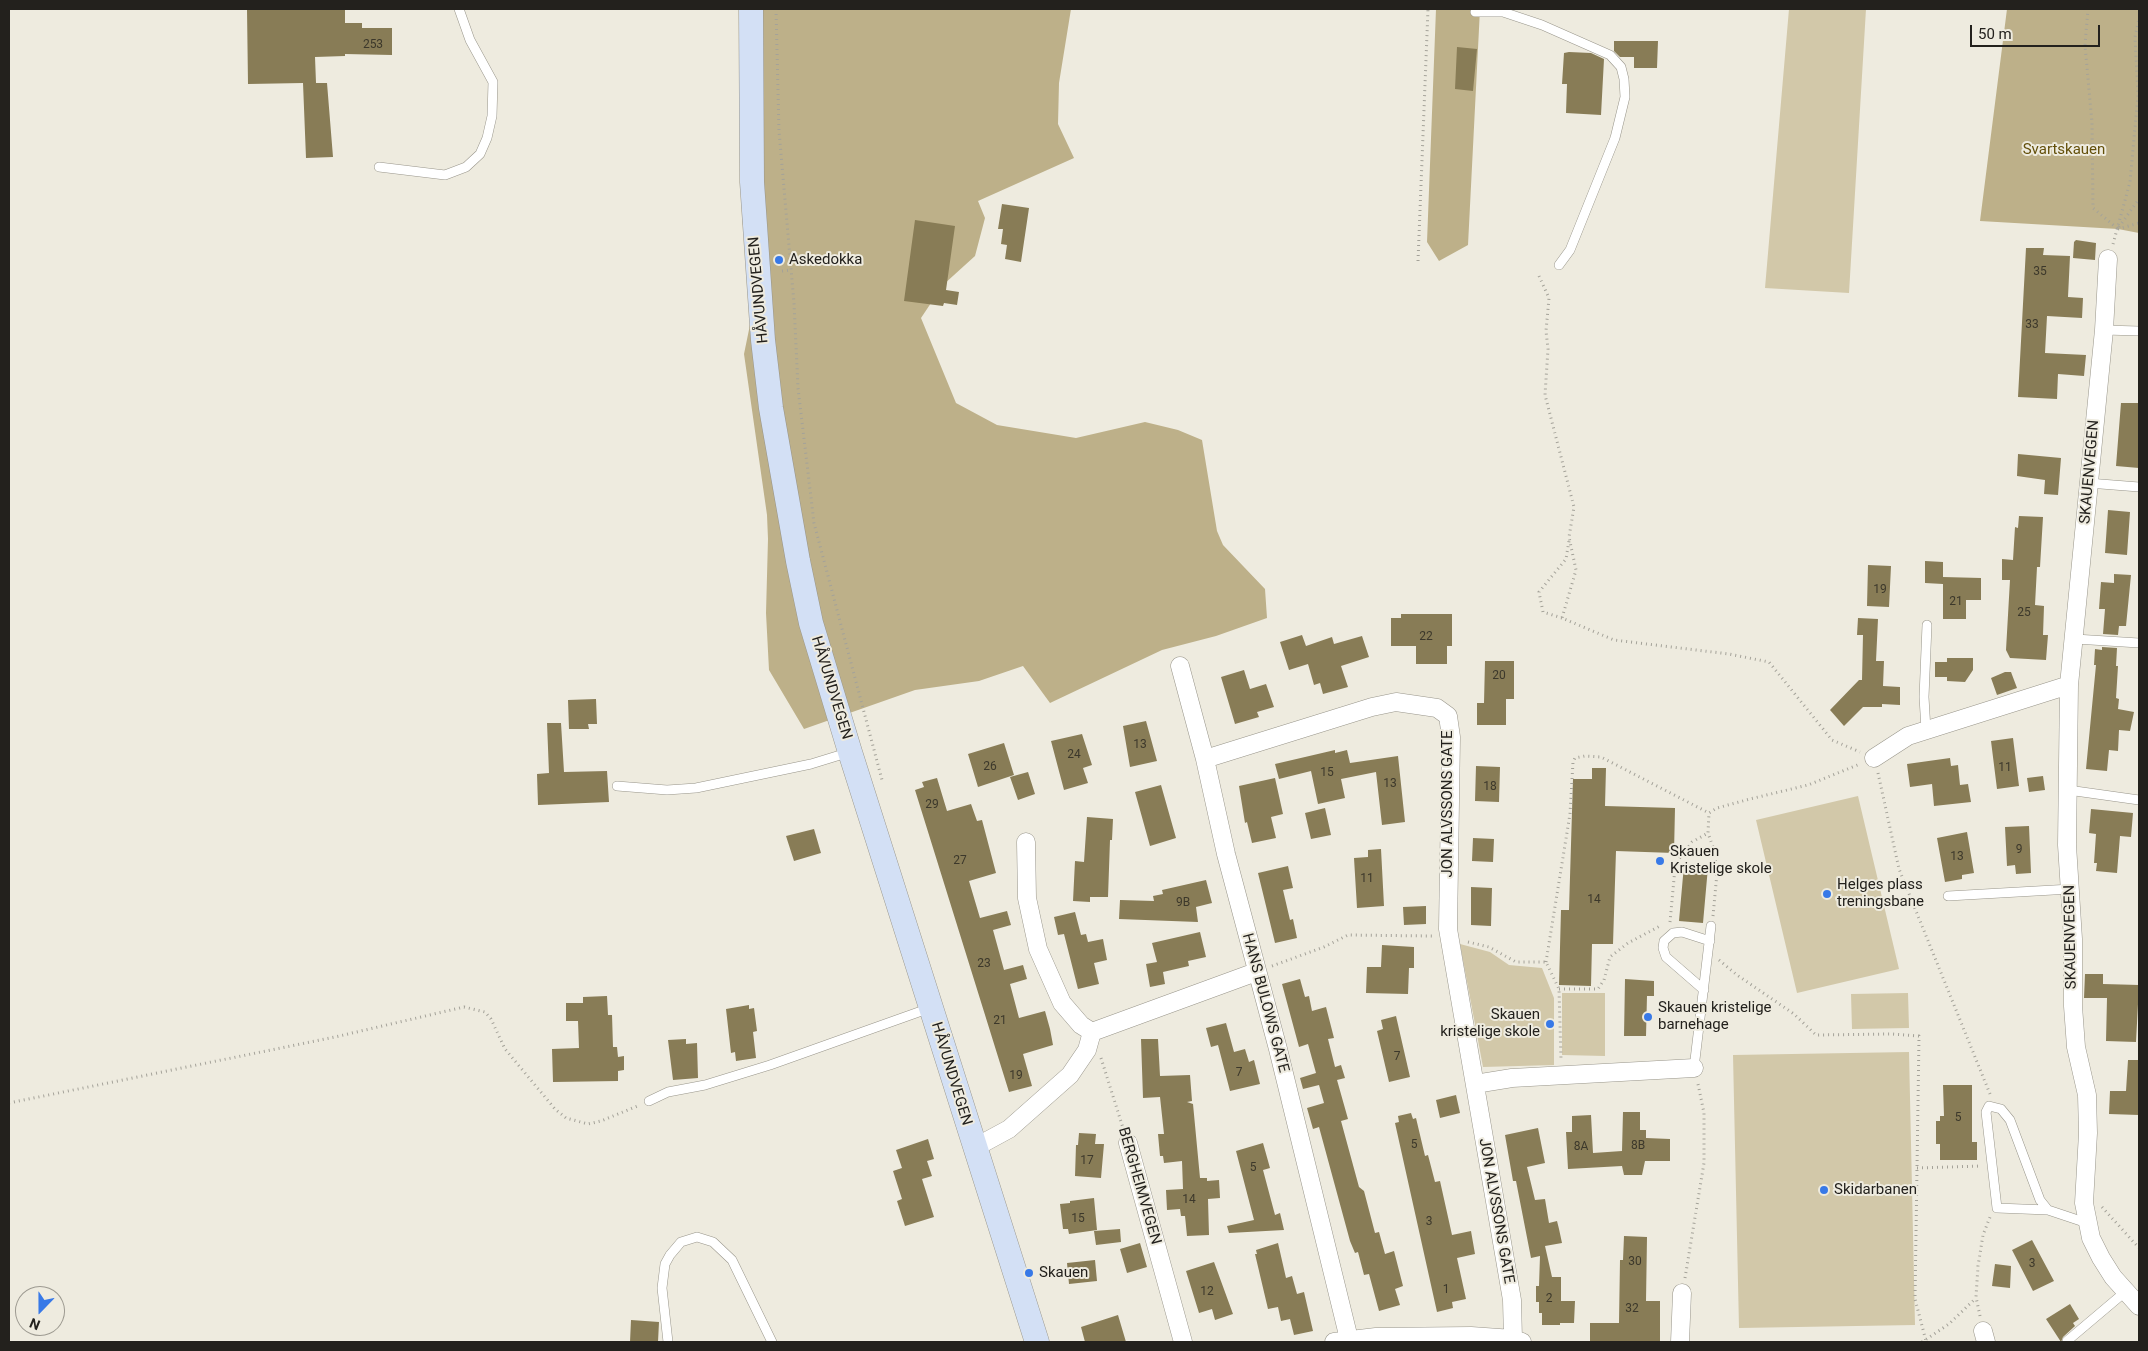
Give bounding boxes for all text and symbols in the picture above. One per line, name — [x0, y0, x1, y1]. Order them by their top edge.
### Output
scale bar — [1973, 15, 2103, 47]
text: 50 m — [1978, 25, 2012, 43]
house number: 253 — [363, 38, 383, 52]
park label: Svartskauen — [2023, 141, 2105, 159]
street label: HÅVUNDVEGEN — [745, 236, 773, 344]
place label: Askedokka — [789, 251, 862, 269]
marker: Askedokka — [773, 254, 785, 266]
house number: 35 — [2033, 265, 2047, 279]
house number: 33 — [2025, 318, 2039, 332]
street label: SKAUENVEGEN — [2076, 419, 2104, 525]
house number: 19 — [1873, 583, 1887, 597]
house number: 21 — [1949, 595, 1963, 609]
house number: 25 — [2017, 606, 2031, 620]
house number: 22 — [1419, 630, 1433, 644]
street label: HÅVUNDVEGEN — [807, 634, 855, 742]
house number: 20 — [1492, 669, 1506, 683]
street label: JON ALVSSONS GATE — [1439, 730, 1457, 878]
house number: 13 — [1133, 738, 1147, 752]
house number: 24 — [1067, 748, 1081, 762]
house number: 26 — [983, 760, 997, 774]
house number: 11 — [1998, 761, 2012, 775]
house number: 15 — [1320, 766, 1334, 780]
house number: 13 — [1383, 777, 1397, 791]
house number: 18 — [1483, 780, 1497, 794]
house number: 29 — [925, 798, 939, 812]
place label: Skauen Kristelige skole — [1670, 843, 1772, 878]
house number: 9 — [2016, 843, 2022, 857]
house number: 13 — [1950, 850, 1964, 864]
house number: 27 — [953, 854, 967, 868]
marker: Skauen Kristelige skole — [1654, 855, 1666, 867]
house number: 11 — [1360, 872, 1374, 886]
place label: Helges plass treningsbane — [1837, 876, 1924, 911]
street label: SKAUENVEGEN — [2061, 885, 2081, 989]
marker: Helges plass treningsbane — [1821, 888, 1833, 900]
house number: 14 — [1587, 893, 1601, 907]
house number: 9B — [1176, 896, 1190, 910]
street label: HANS BULOWS GATE — [1238, 931, 1292, 1075]
house number: 23 — [977, 957, 991, 971]
place label: Skauen kristelige barnehage — [1658, 999, 1772, 1034]
place label: Skauen kristelige skole — [1440, 1006, 1540, 1041]
marker: Skauen kristelige barnehage — [1642, 1011, 1654, 1023]
house number: 21 — [993, 1014, 1007, 1028]
marker: Skauen kristelige skole — [1544, 1018, 1556, 1030]
street label: HÅVUNDVEGEN — [927, 1020, 975, 1128]
house number: 7 — [1394, 1050, 1400, 1064]
house number: 7 — [1236, 1066, 1242, 1080]
house number: 19 — [1009, 1069, 1023, 1083]
house number: 5 — [1955, 1111, 1961, 1125]
street label: BERGHEIMVEGEN — [1114, 1125, 1164, 1247]
street label: JON ALVSSONS GATE — [1474, 1137, 1518, 1285]
house number: 5 — [1411, 1138, 1417, 1152]
house number: 8B — [1631, 1139, 1645, 1153]
house number: 8A — [1574, 1140, 1588, 1154]
house number: 17 — [1080, 1154, 1094, 1168]
house number: 5 — [1250, 1161, 1256, 1175]
place label: Skidarbanen — [1834, 1181, 1917, 1199]
marker: Skidarbanen — [1818, 1184, 1830, 1196]
house number: 14 — [1182, 1193, 1196, 1207]
house number: 15 — [1071, 1212, 1085, 1226]
house number: 3 — [1426, 1215, 1432, 1229]
house number: 30 — [1628, 1255, 1642, 1269]
house number: 3 — [2029, 1257, 2035, 1271]
place label: Skauen — [1039, 1264, 1088, 1282]
marker: Skauen — [1023, 1267, 1035, 1279]
house number: 1 — [1443, 1283, 1449, 1297]
house number: 12 — [1200, 1285, 1214, 1299]
north arrow — [15, 1286, 65, 1336]
house number: 2 — [1546, 1292, 1552, 1306]
house number: 32 — [1625, 1302, 1639, 1316]
text: N — [27, 1315, 42, 1333]

